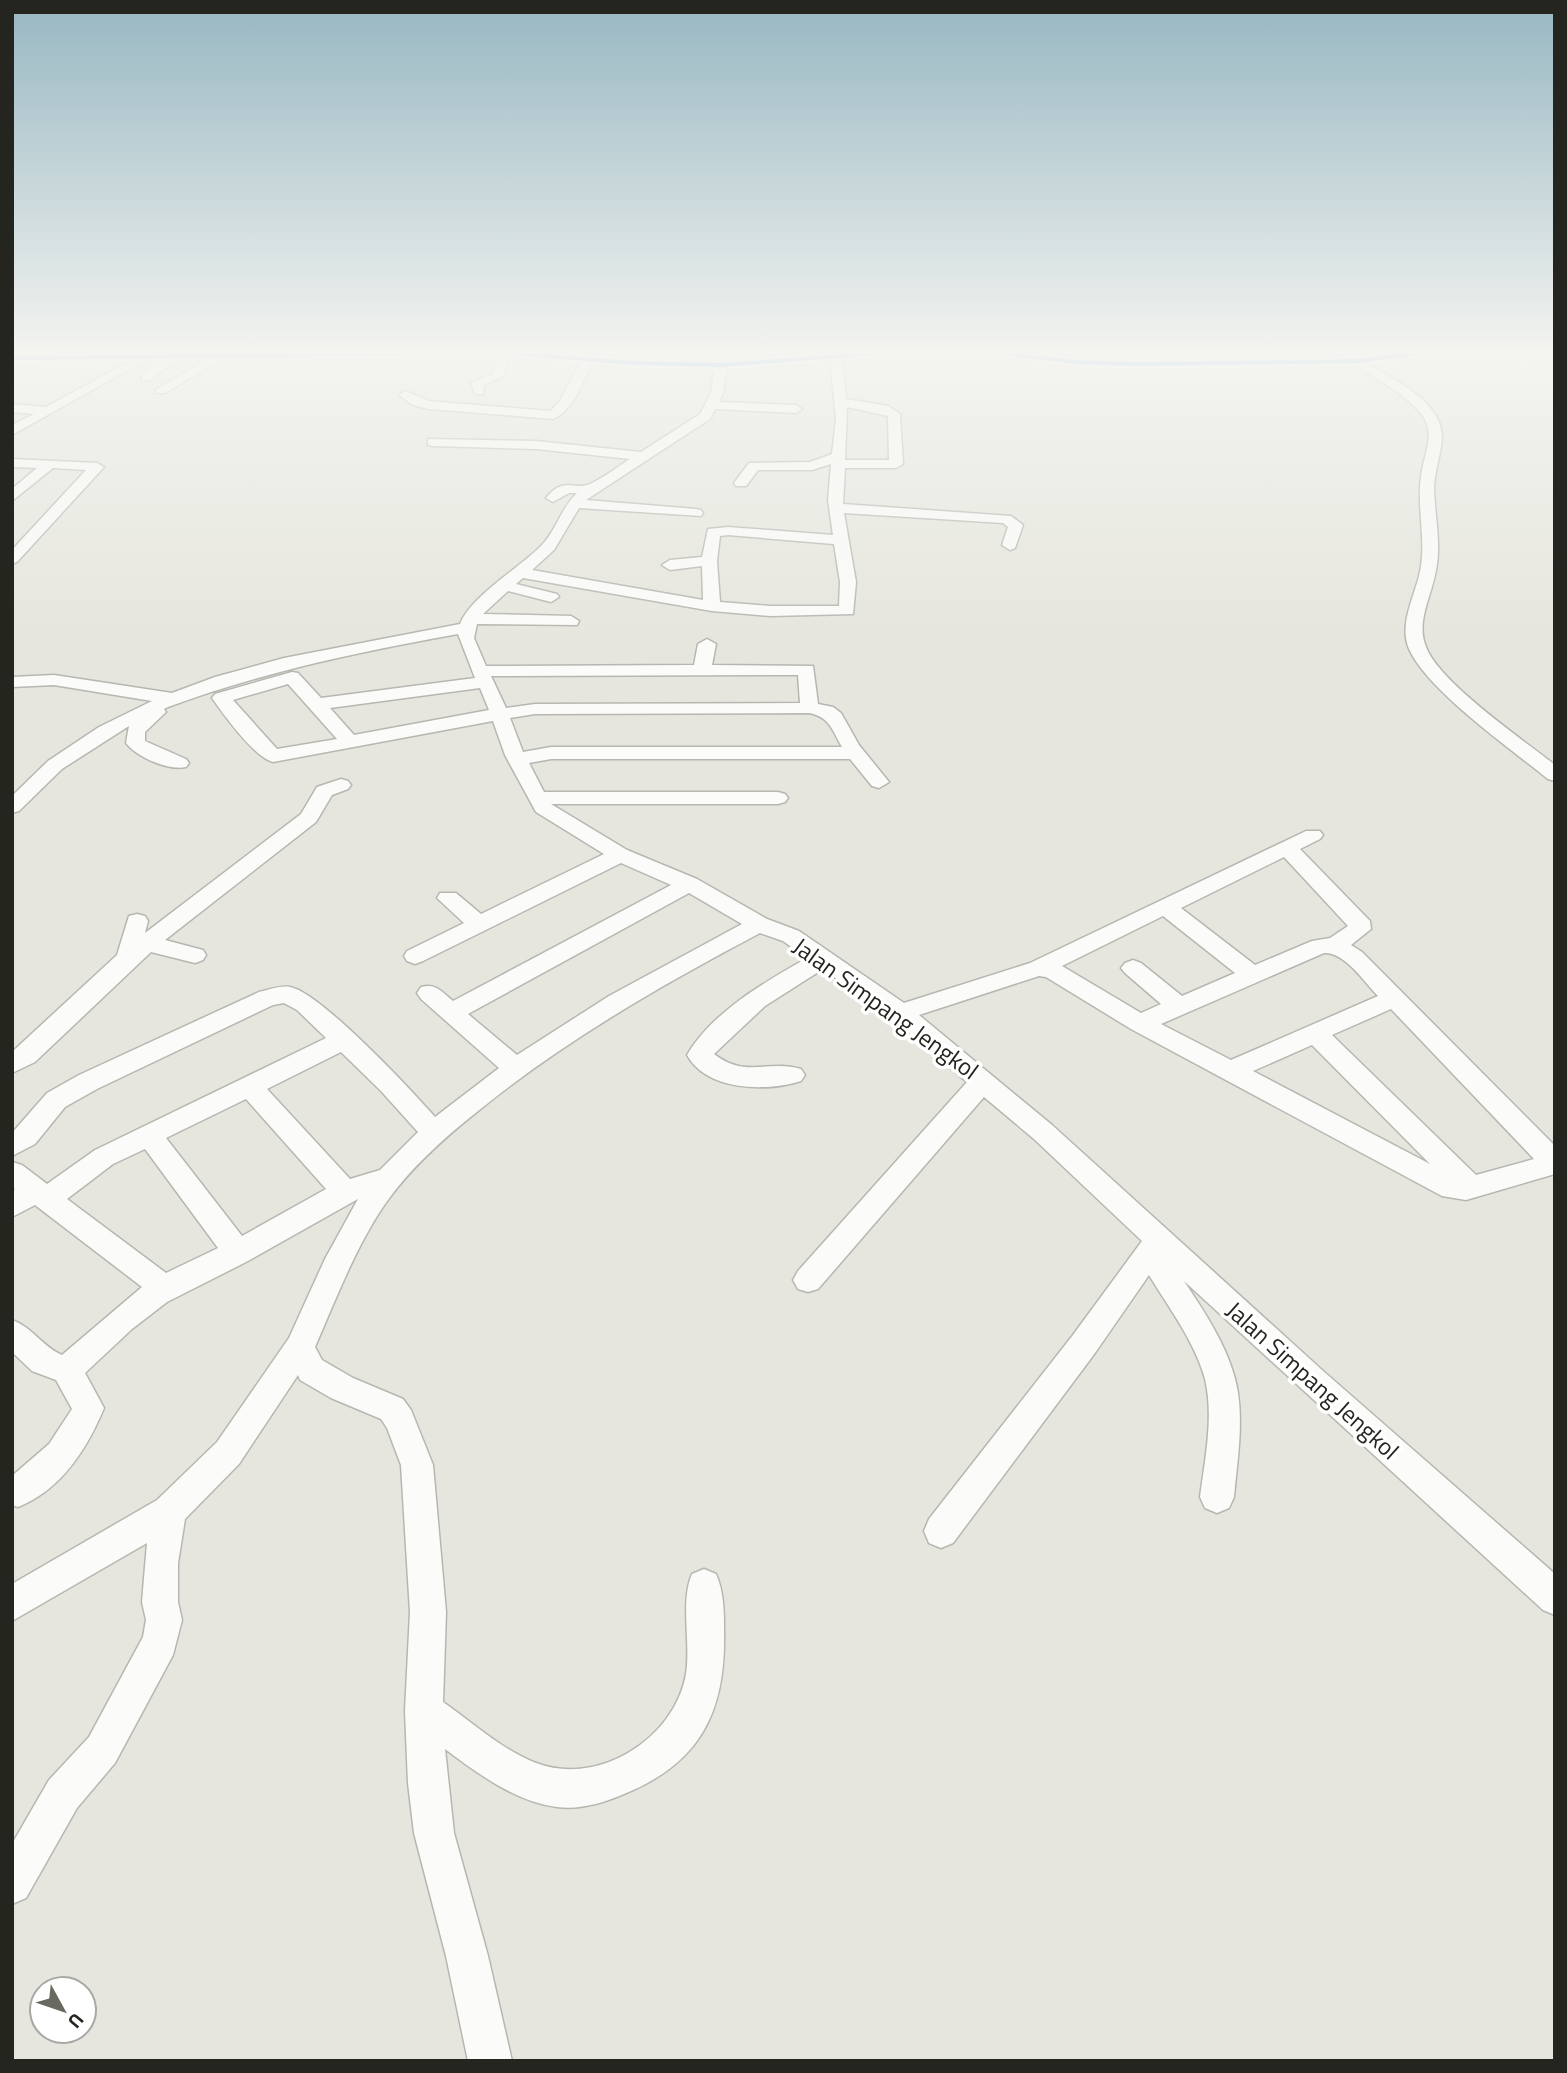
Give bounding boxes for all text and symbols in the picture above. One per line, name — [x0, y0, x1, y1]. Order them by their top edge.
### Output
street label: Jalan Simpang Jengkol — [786, 928, 986, 1088]
street label: Jalan Simpang Jengkol — [1219, 1292, 1407, 1468]
north arrow — [28, 1975, 98, 2045]
text: U — [61, 2007, 92, 2035]

